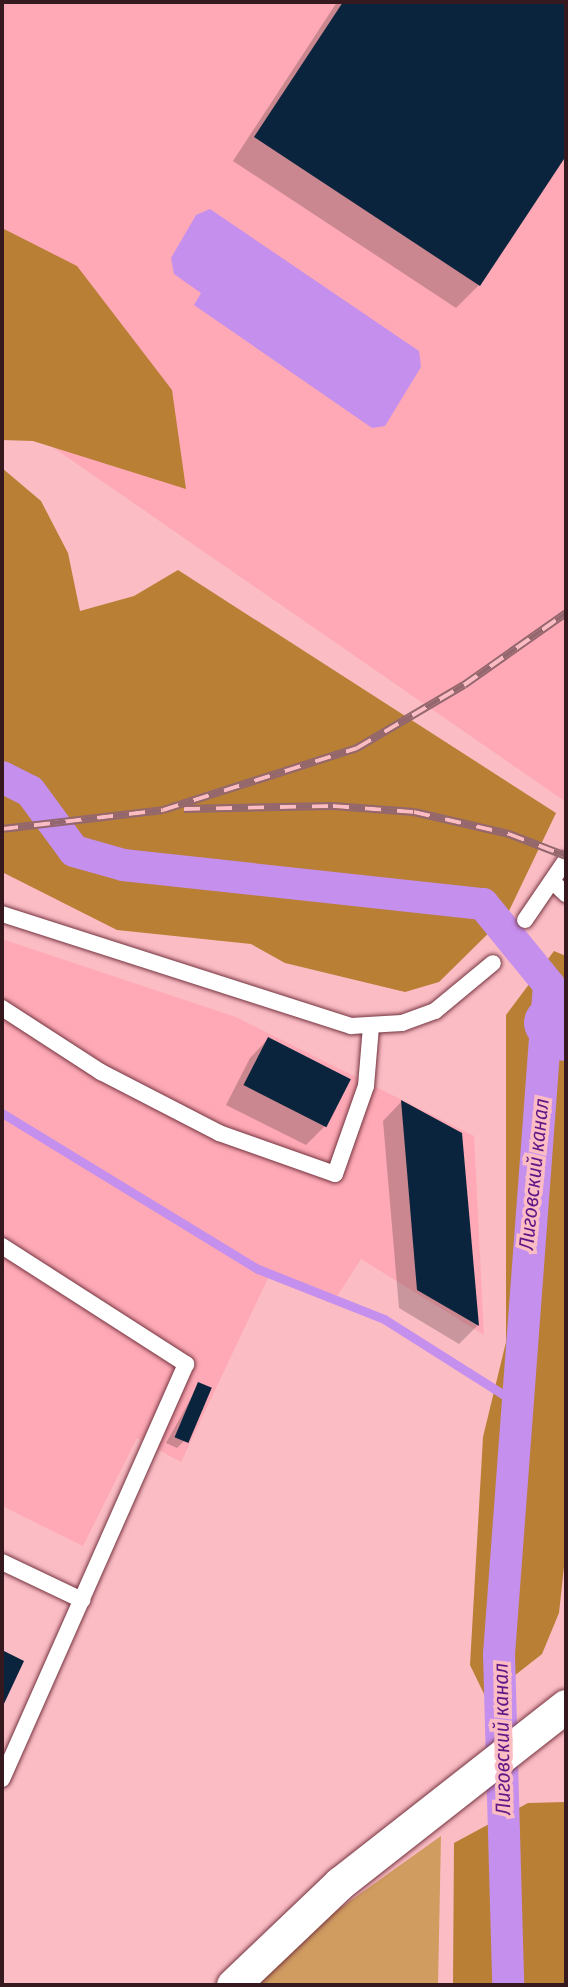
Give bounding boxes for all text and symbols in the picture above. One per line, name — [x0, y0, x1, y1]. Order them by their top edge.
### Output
water label: Лиговский канал — [514, 1097, 554, 1251]
water label: Лиговский канал — [488, 1663, 516, 1815]

